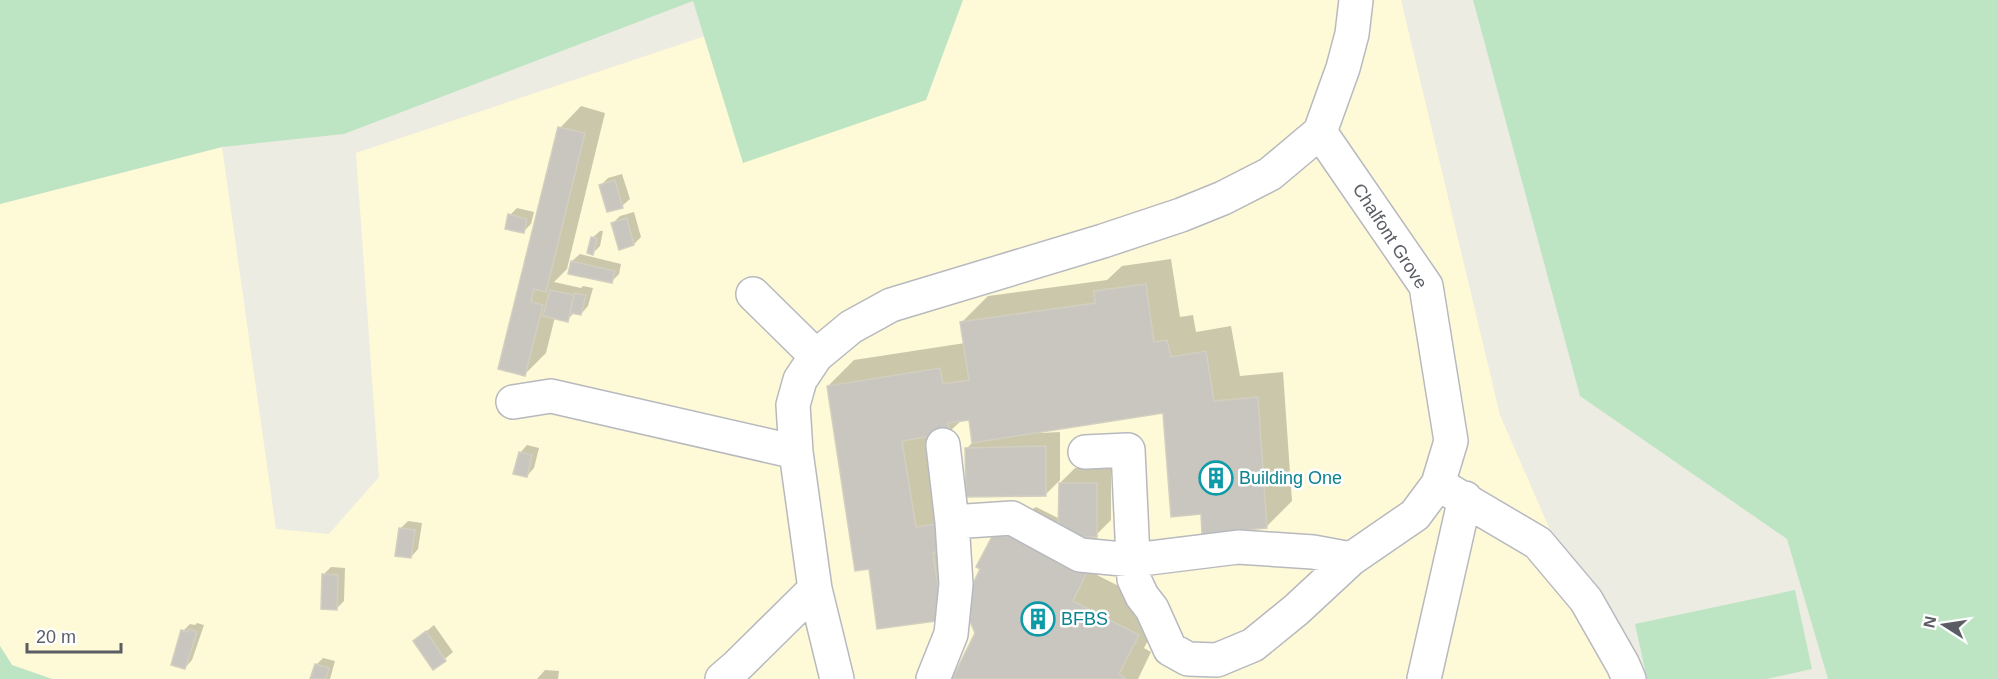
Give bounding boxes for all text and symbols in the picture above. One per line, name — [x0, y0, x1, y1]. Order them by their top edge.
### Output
street label: Chalfont Grove — [1349, 180, 1431, 292]
building icon: Building One — [1198, 460, 1234, 496]
place label: Building One — [1239, 468, 1342, 488]
north arrow — [1914, 595, 1974, 655]
building icon: BFBS — [1020, 601, 1056, 637]
place label: BFBS — [1061, 609, 1108, 629]
text: N — [1920, 615, 1939, 629]
scale bar — [27, 616, 122, 654]
text: 20 m — [36, 627, 76, 647]

